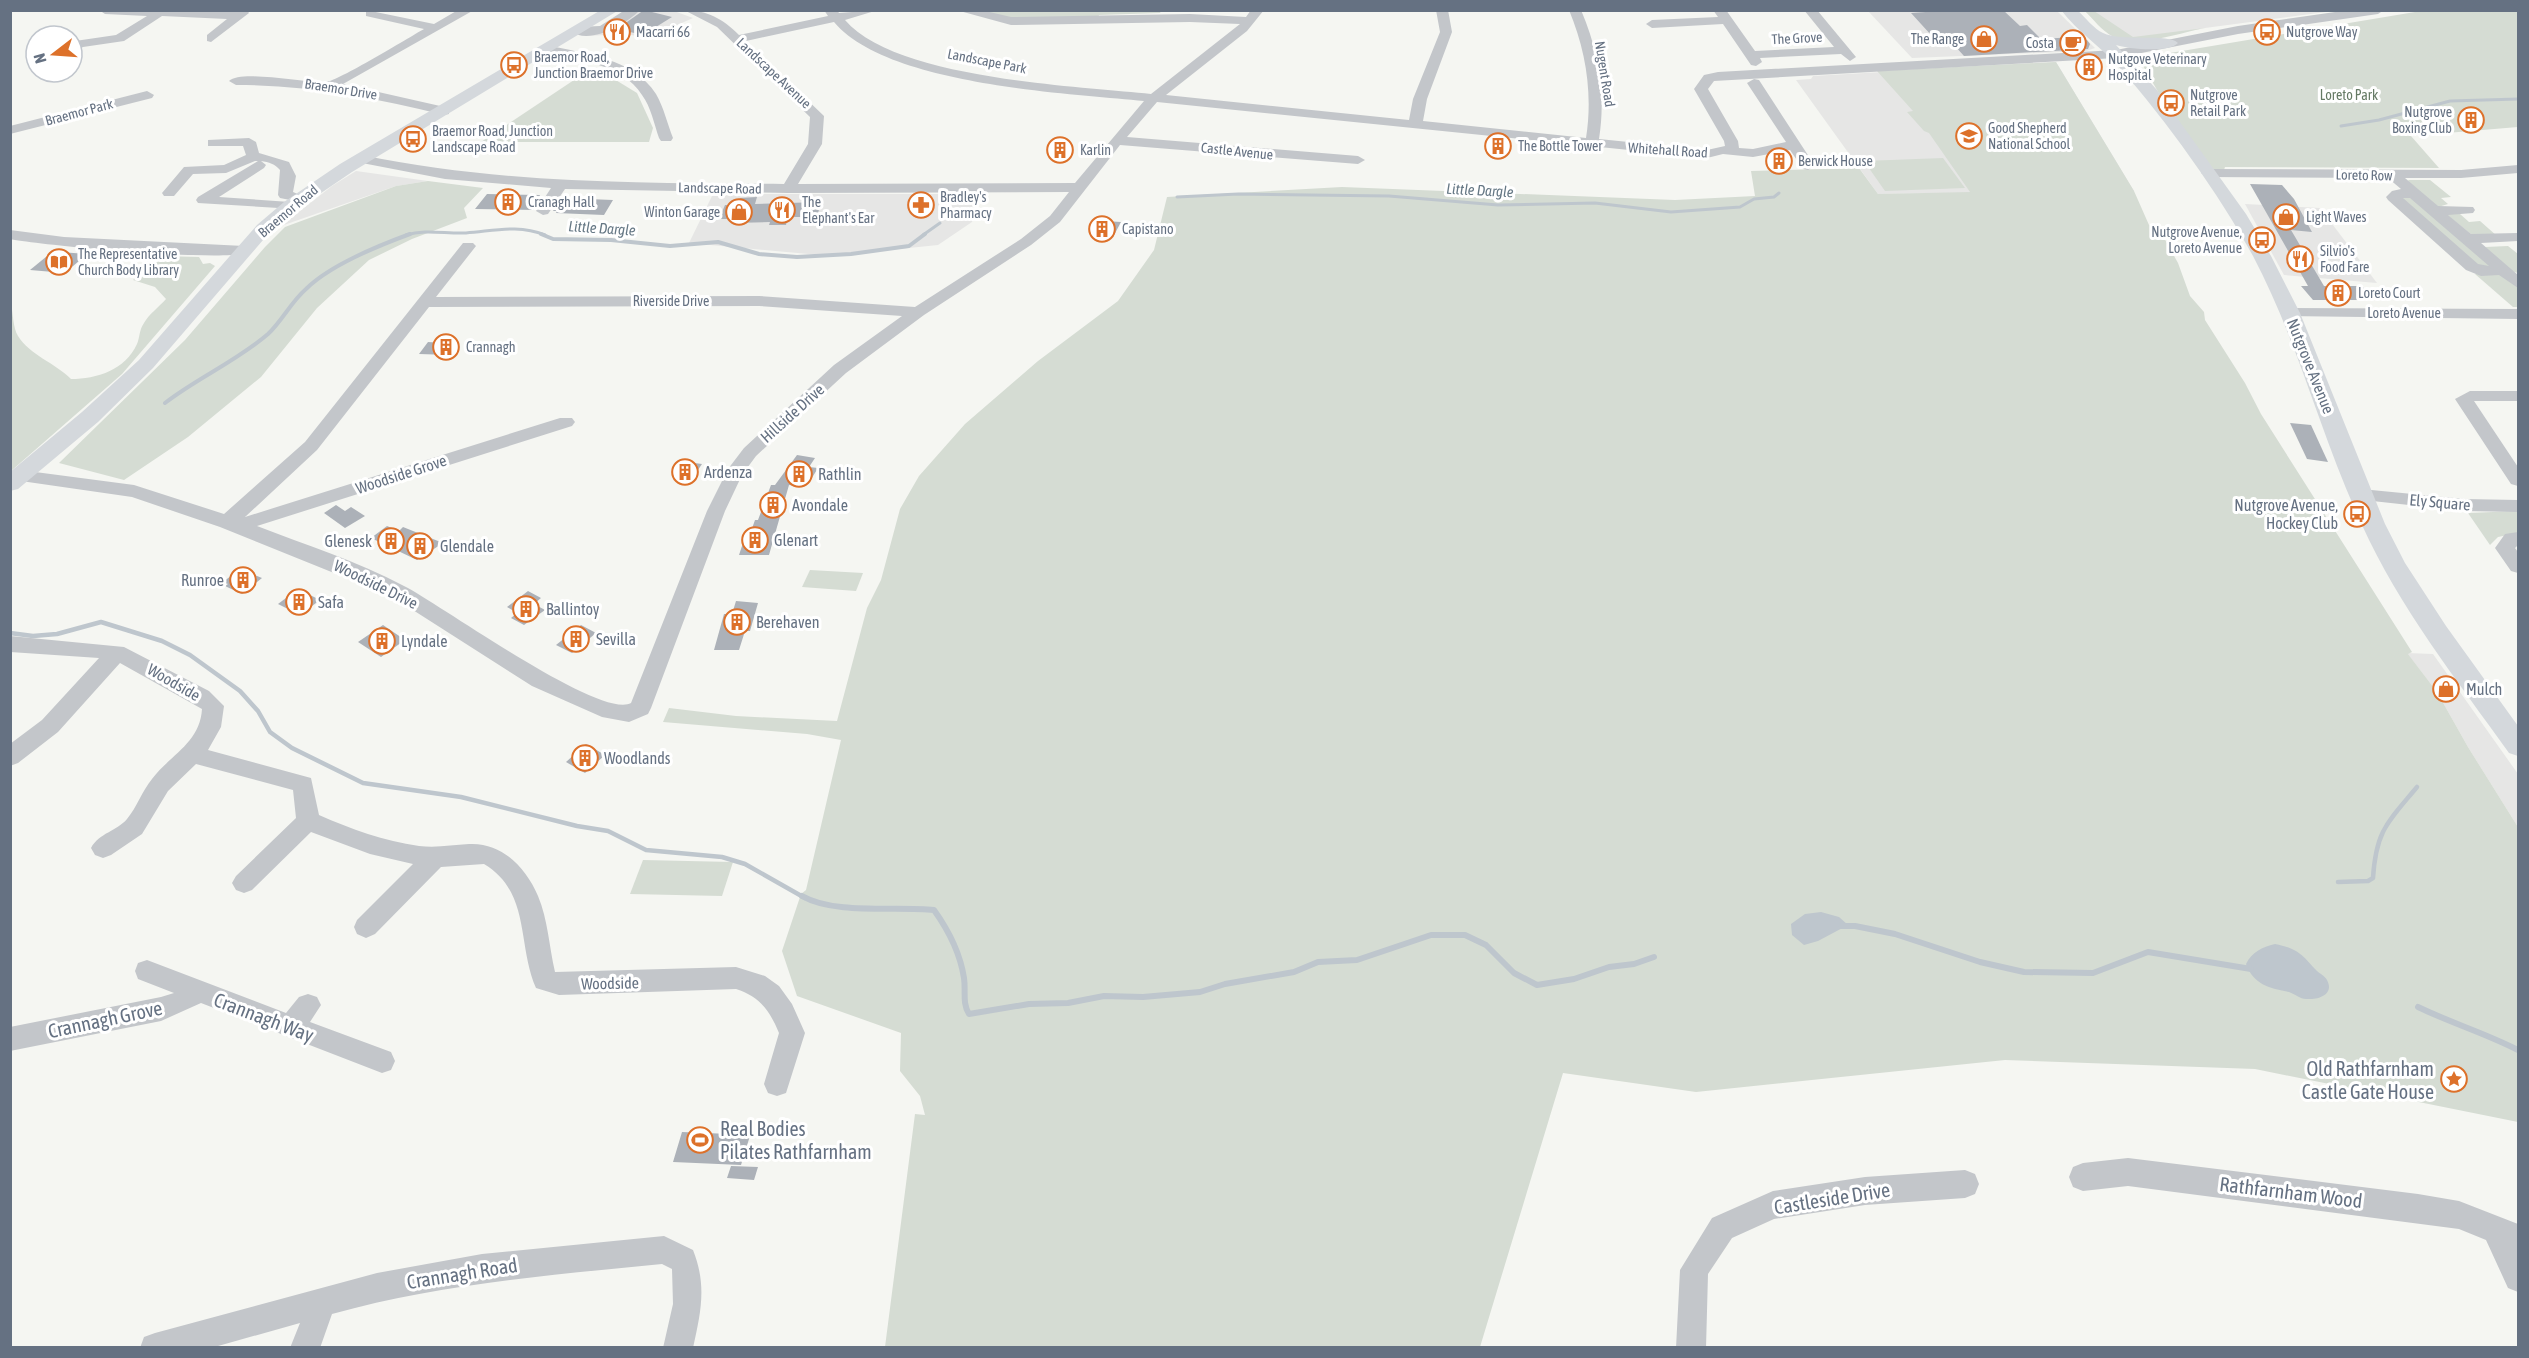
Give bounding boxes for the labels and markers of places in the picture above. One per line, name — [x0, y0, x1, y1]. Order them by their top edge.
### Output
restaurant icon: Macarri 66 — [602, 17, 632, 47]
bus stop icon: Nutgrove Way — [2252, 17, 2282, 47]
place label: Macarri 66 — [636, 24, 691, 40]
shop icon: The Range — [1969, 24, 1999, 54]
place label: Nutgrove Way — [2286, 24, 2358, 40]
cafe icon: Costa — [2058, 28, 2088, 58]
place label: The Range — [1911, 31, 1964, 47]
place label: Costa — [2026, 35, 2054, 51]
place label: Braemor Road, Junction Braemor Drive — [534, 49, 653, 81]
bus stop icon: Braemor Road, Junction Braemor Drive — [499, 50, 529, 80]
place label: Nutgove Veterinary Hospital — [2108, 51, 2207, 83]
building icon: Nutgove Veterinary Hospital — [2074, 52, 2104, 82]
place label: Nutgrove Retail Park — [2190, 87, 2246, 119]
bus stop icon: Nutgrove Retail Park — [2156, 88, 2186, 118]
place label: Nutgrove Boxing Club — [2392, 104, 2452, 136]
building icon: Nutgrove Boxing Club — [2456, 105, 2486, 135]
place label: Good Shepherd National School — [1988, 120, 2071, 152]
school or university icon: Good Shepherd National School — [1954, 121, 1984, 151]
place label: Braemor Road, Junction Landscape Road — [432, 123, 553, 155]
bus stop icon: Braemor Road, Junction Landscape Road — [398, 124, 428, 154]
building icon: The Bottle Tower — [1483, 131, 1513, 161]
building icon: Karlin — [1045, 135, 1075, 165]
place label: The Bottle Tower — [1518, 138, 1603, 154]
place label: Karlin — [1080, 142, 1111, 158]
building icon: Berwick House — [1764, 146, 1794, 176]
place label: Berwick House — [1798, 153, 1873, 169]
building icon: Cranagh Hall — [493, 187, 523, 217]
place label: Bradley's Pharmacy — [940, 189, 992, 221]
pharmacy icon: Bradley's Pharmacy — [906, 190, 936, 220]
place label: Cranagh Hall — [528, 194, 595, 210]
place label: The Elephant's Ear — [802, 194, 875, 226]
restaurant icon: The Elephant's Ear — [767, 195, 797, 225]
shop icon: Winton Garage — [724, 197, 754, 227]
shop icon: Light Waves — [2271, 202, 2301, 232]
place label: Winton Garage — [644, 204, 720, 220]
place label: Light Waves — [2306, 209, 2367, 225]
building icon: Capistano — [1087, 214, 1117, 244]
place label: Capistano — [1122, 221, 1174, 237]
place label: Nutgrove Avenue, Loreto Avenue — [2151, 224, 2242, 256]
bus stop icon: Nutgrove Avenue, Loreto Avenue — [2247, 225, 2277, 255]
place label: Silvio's Food Fare — [2320, 243, 2369, 275]
restaurant icon: Silvio's Food Fare — [2285, 244, 2315, 274]
place label: The Representative Church Body Library — [78, 246, 179, 278]
library icon: The Representative Church Body Library — [44, 247, 74, 277]
building icon: Loreto Court — [2323, 278, 2353, 308]
place label: Loreto Court — [2358, 285, 2421, 301]
building icon: Crannagh — [431, 332, 461, 362]
place label: Crannagh — [466, 339, 516, 355]
building icon: Ardenza — [670, 457, 700, 487]
building icon: Rathlin — [784, 459, 814, 489]
place label: Ardenza — [704, 463, 752, 481]
place label: Rathlin — [818, 465, 862, 483]
building icon: Avondale — [758, 490, 788, 520]
place label: Avondale — [792, 496, 848, 514]
place label: Nutgrove Avenue, Hockey Club — [2234, 496, 2338, 533]
bus stop icon: Nutgrove Avenue, Hockey Club — [2342, 499, 2372, 529]
building icon: Glenart — [740, 525, 770, 555]
building icon: Glenesk — [376, 526, 406, 556]
building icon: Glendale — [405, 531, 435, 561]
place label: Glenart — [774, 531, 819, 549]
place label: Glenesk — [324, 532, 372, 550]
place label: Glendale — [440, 537, 494, 555]
building icon: Runroe — [228, 565, 258, 595]
place label: Runroe — [181, 571, 224, 589]
building icon: Safa — [284, 587, 314, 617]
place label: Safa — [318, 593, 344, 611]
building icon: Ballintoy — [511, 594, 541, 624]
place label: Ballintoy — [546, 600, 600, 619]
building icon: Berehaven — [722, 607, 752, 637]
place label: Berehaven — [756, 613, 820, 631]
building icon: Sevilla — [561, 624, 591, 654]
building icon: Lyndale — [367, 626, 397, 656]
place label: Sevilla — [596, 630, 636, 648]
place label: Lyndale — [401, 632, 447, 651]
shop icon: Mulch — [2431, 674, 2461, 704]
place label: Mulch — [2466, 680, 2502, 698]
building icon: Woodlands — [570, 743, 600, 773]
place label: Woodlands — [604, 749, 671, 767]
place label: Old Rathfarnham Castle Gate House — [2302, 1057, 2434, 1103]
place icon: Old Rathfarnham Castle Gate House — [2439, 1064, 2469, 1094]
place label: Real Bodies Pilates Rathfarnham — [720, 1117, 872, 1163]
sports icon: Real Bodies Pilates Rathfarnham — [685, 1125, 715, 1155]

